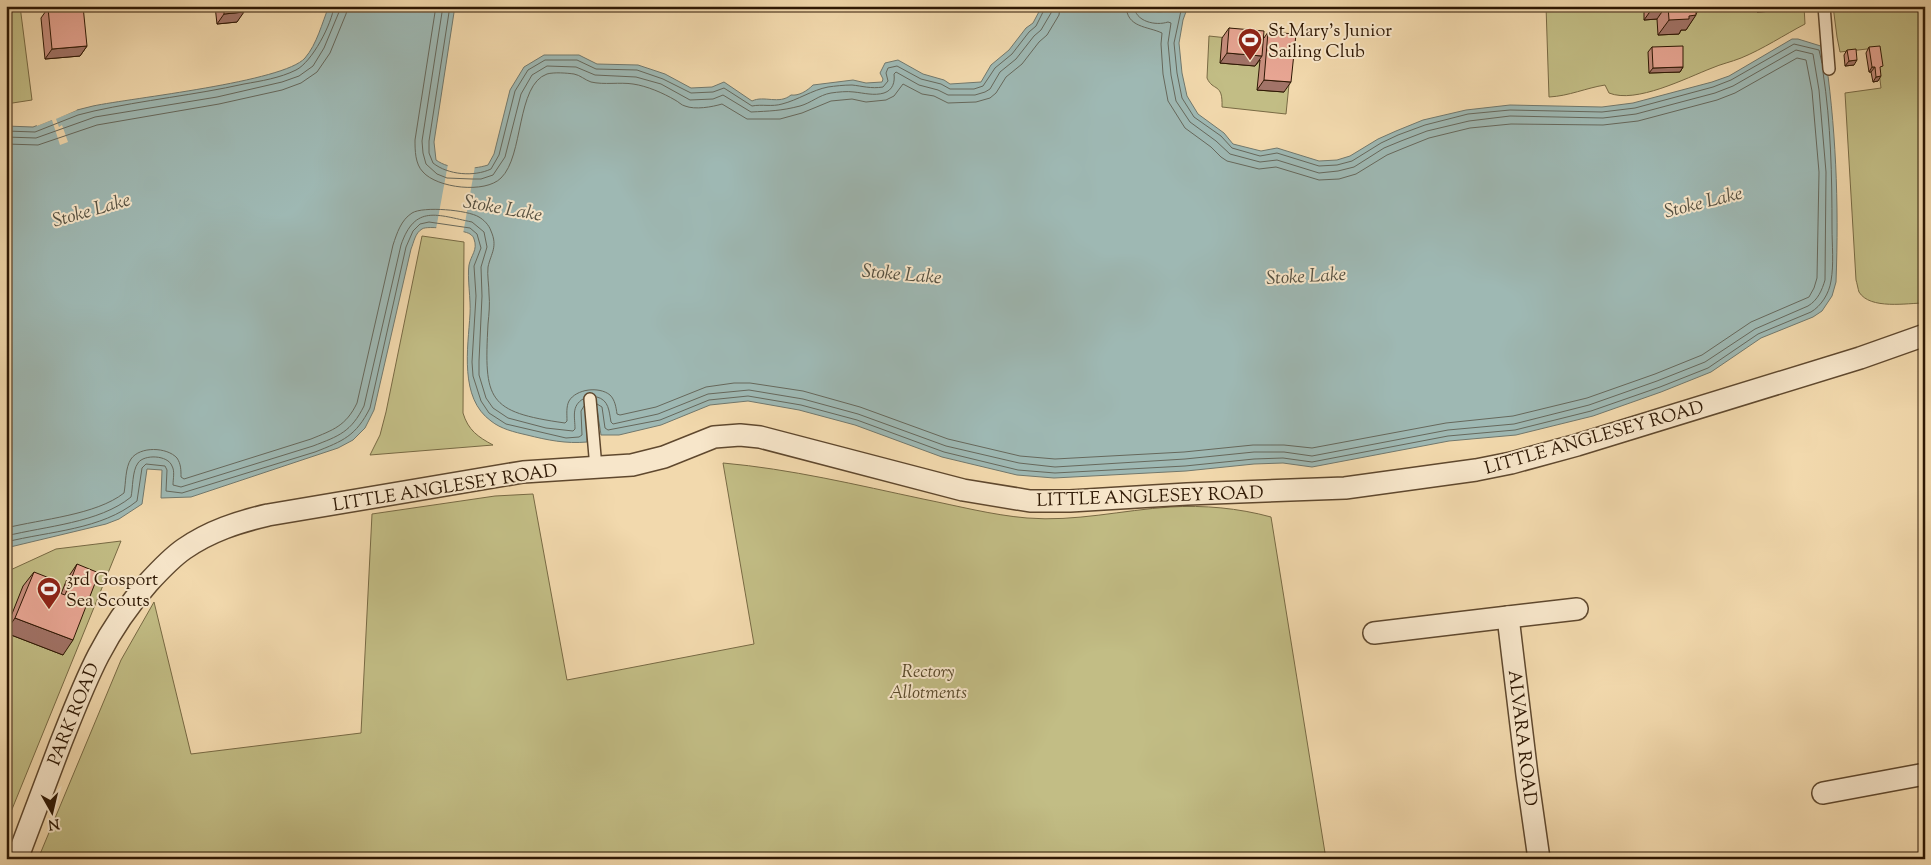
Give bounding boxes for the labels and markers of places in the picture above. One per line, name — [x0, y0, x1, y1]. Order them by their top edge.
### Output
place label: St Mary's Junior Sailing Club — [1268, 19, 1392, 66]
sports icon: St Mary's Junior Sailing Club — [1237, 27, 1263, 61]
place label: 3rd Gosport Sea Scouts — [66, 568, 158, 615]
sports icon: 3rd Gosport Sea Scouts — [36, 576, 62, 610]

